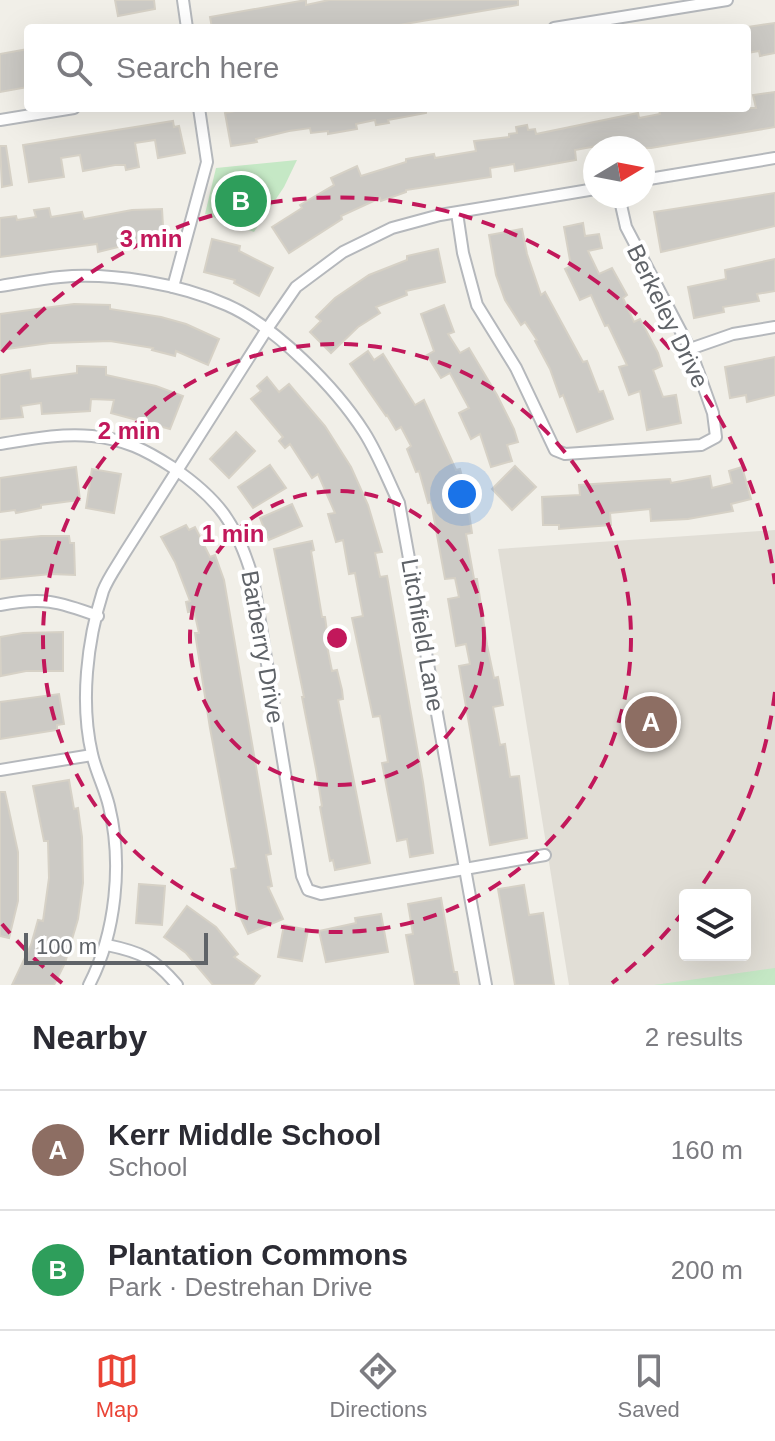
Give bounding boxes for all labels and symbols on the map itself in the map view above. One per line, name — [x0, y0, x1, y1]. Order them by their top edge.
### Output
north arrow — [583, 136, 655, 208]
pin: B — [215, 171, 267, 231]
text: 3 min — [120, 225, 182, 252]
street label: Berkeley Drive — [622, 240, 714, 392]
text: 2 min — [98, 417, 160, 444]
your location — [442, 474, 482, 514]
text: 1 min — [202, 520, 264, 547]
street label: Litchfield Lane — [396, 556, 450, 714]
street label: Barberry Drive — [236, 568, 290, 726]
centre of rings — [323, 624, 351, 652]
pin: A — [625, 692, 677, 752]
scale bar — [24, 929, 208, 965]

